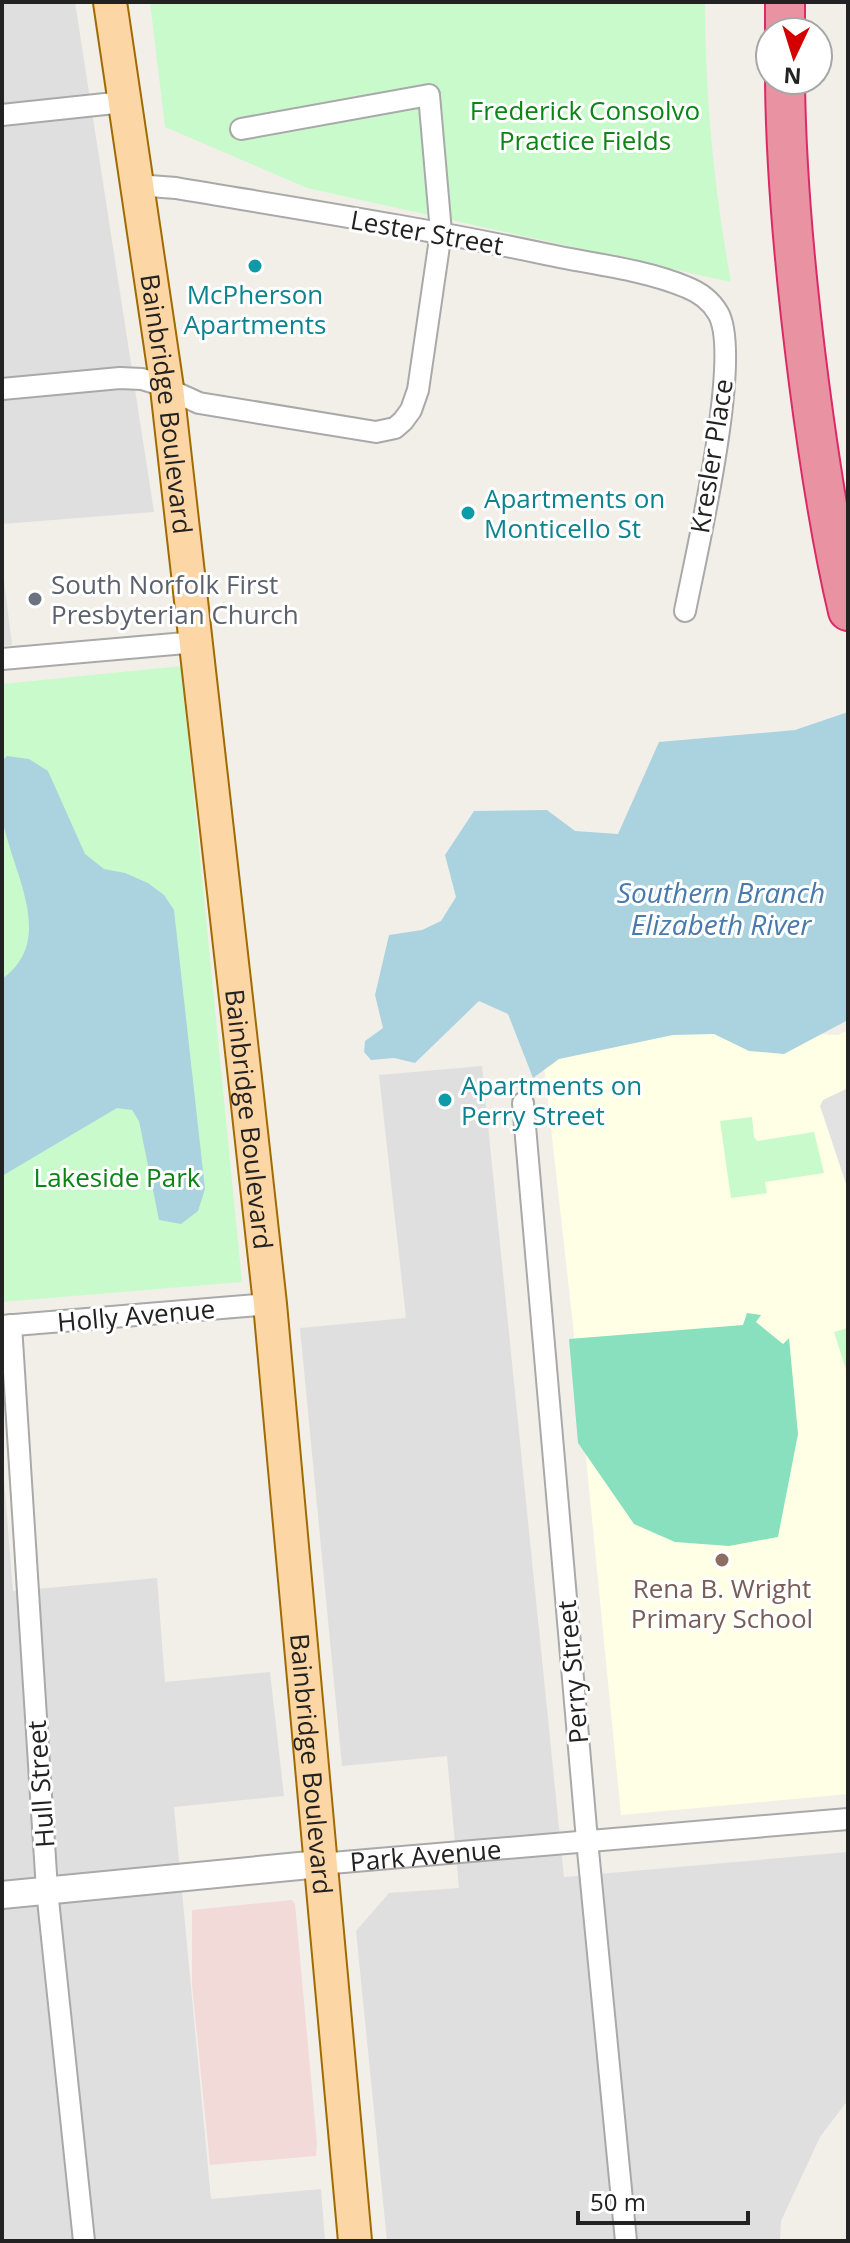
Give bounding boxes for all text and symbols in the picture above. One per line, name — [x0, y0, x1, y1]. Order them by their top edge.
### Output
north arrow — [754, 16, 834, 96]
text: N — [783, 61, 803, 93]
park label: Frederick Consolvo Practice Fields — [470, 92, 700, 158]
street label: Lester Street — [348, 201, 506, 263]
marker: McPherson Apartments — [246, 257, 264, 275]
street label: Bainbridge Boulevard — [132, 271, 201, 536]
place label: McPherson Apartments — [184, 276, 326, 342]
street label: Kresler Place — [681, 376, 741, 536]
place label: Apartments on Monticello St — [484, 480, 665, 546]
marker: Apartments on Monticello St — [459, 504, 477, 522]
place label: South Norfolk First Presbyterian Church — [51, 566, 299, 632]
marker: South Norfolk First Presbyterian Church — [26, 590, 44, 608]
water label: Southern Branch Elizabeth River — [617, 873, 825, 943]
street label: Bainbridge Boulevard — [217, 987, 282, 1251]
place label: Apartments on Perry Street — [461, 1067, 642, 1133]
marker: Apartments on Perry Street — [436, 1091, 454, 1109]
park label: Lakeside Park — [34, 1159, 201, 1195]
street label: Holly Avenue — [56, 1290, 216, 1340]
marker: Rena B. Wright Primary School — [713, 1551, 731, 1569]
place label: Rena B. Wright Primary School — [631, 1570, 813, 1636]
street label: Perry Street — [548, 1599, 596, 1745]
street label: Bainbridge Boulevard — [282, 1632, 342, 1896]
street label: Hull Street — [18, 1719, 62, 1849]
street label: Park Avenue — [348, 1831, 503, 1879]
scale bar — [578, 2175, 748, 2225]
text: 50 m — [590, 2185, 646, 2218]

